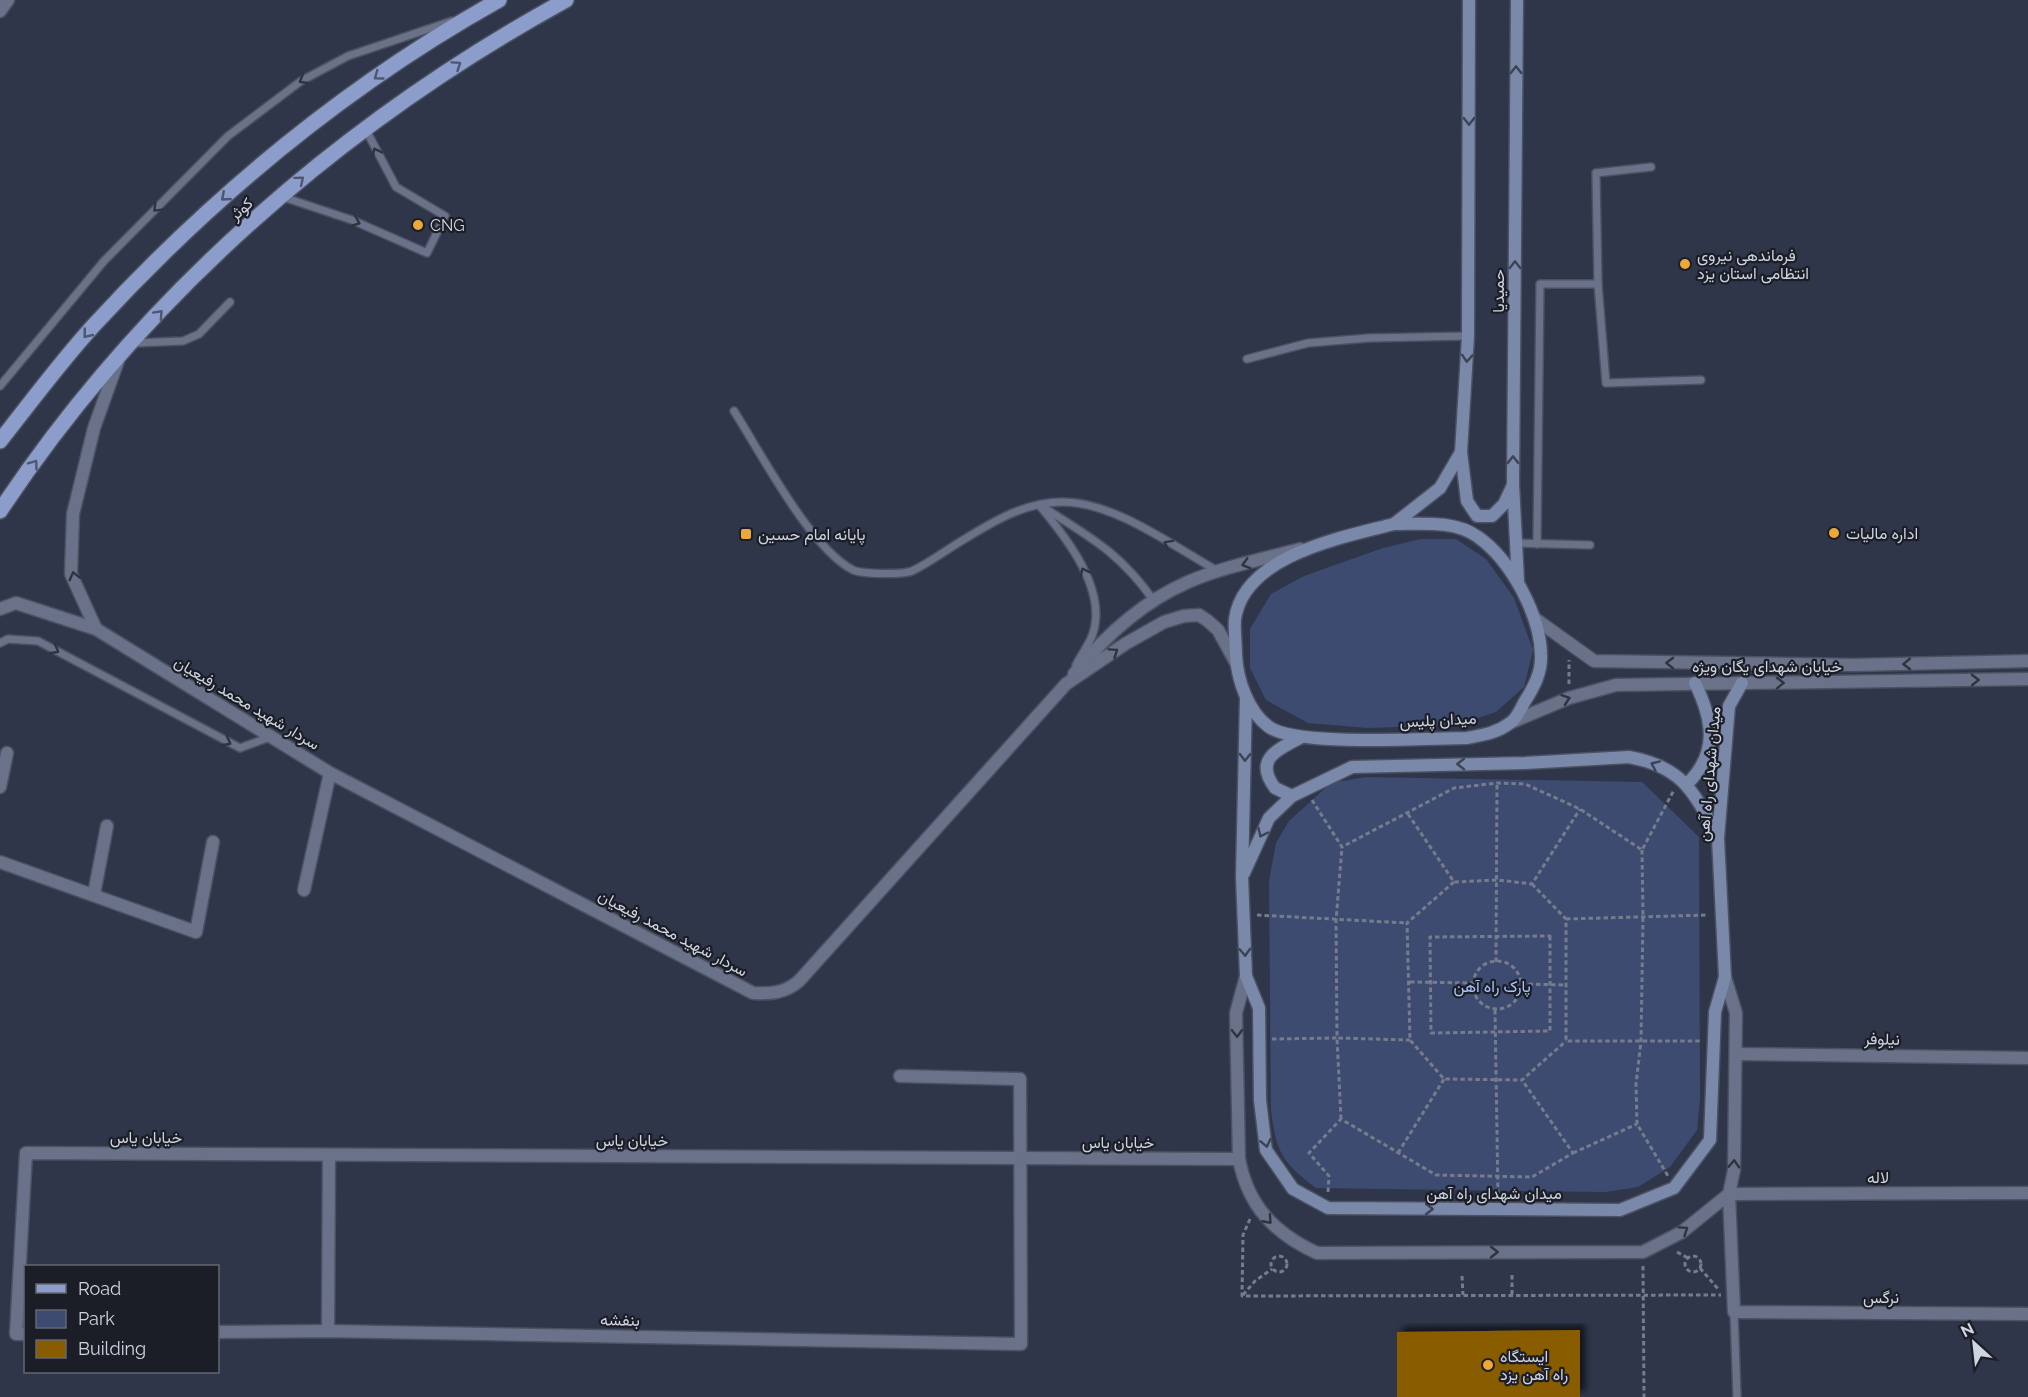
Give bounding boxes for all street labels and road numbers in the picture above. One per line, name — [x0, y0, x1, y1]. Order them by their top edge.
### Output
street label: کوثر — [224, 193, 257, 226]
street label: حمیدیا — [1489, 269, 1508, 313]
street label: سردار شهید محمد رفیعیان — [170, 652, 323, 755]
street label: خیابان شهدای یگان ویژه — [1692, 657, 1842, 677]
street label: میدان شهدای راه آهن — [1694, 706, 1725, 842]
street label: میدان پلیس — [1399, 708, 1477, 734]
street label: سردار شهید محمد رفیعیان — [595, 886, 751, 981]
street label: نیلوفر — [1863, 1029, 1900, 1050]
street label: خیابان یاس — [110, 1128, 183, 1148]
street label: خیابان یاس — [596, 1131, 669, 1151]
street label: خیابان یاس — [1082, 1133, 1155, 1153]
street label: لاله — [1867, 1168, 1889, 1187]
street label: میدان شهدای راه آهن — [1426, 1184, 1562, 1204]
street label: نرگس — [1863, 1288, 1899, 1308]
street label: بنفشه — [600, 1310, 640, 1330]

